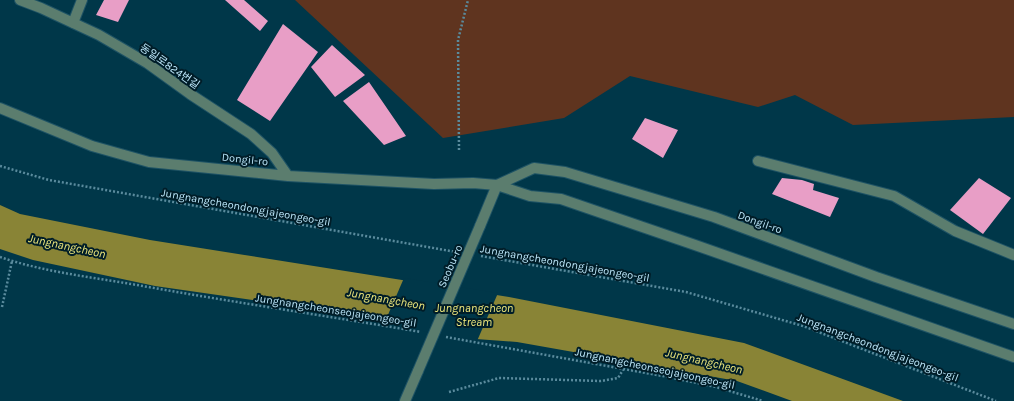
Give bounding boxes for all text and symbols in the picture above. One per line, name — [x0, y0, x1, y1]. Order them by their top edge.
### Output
street label: 동일로824번길 — [137, 41, 202, 92]
street label: Dongil-ro — [221, 151, 269, 168]
street label: Jungnangcheondongjajeongeo-gil — [160, 186, 332, 229]
street label: Dongil-ro — [736, 208, 784, 236]
water label: Jungnangcheon — [27, 231, 107, 261]
street label: Jungnangcheondongjajeongeo-gil — [479, 242, 651, 285]
street label: Seobu-ro — [436, 243, 465, 290]
water label: Jungnangcheon — [346, 285, 426, 313]
street label: Jungnangcheonseojajeongeo-gil — [254, 291, 417, 330]
water label: Jungnangcheon Stream — [435, 301, 513, 329]
street label: Jungnangcheondongjajeongeo-gil — [795, 311, 960, 384]
street label: Jungnangcheonseojajeongeo-gil — [574, 345, 736, 392]
water label: Jungnangcheon — [664, 345, 744, 377]

